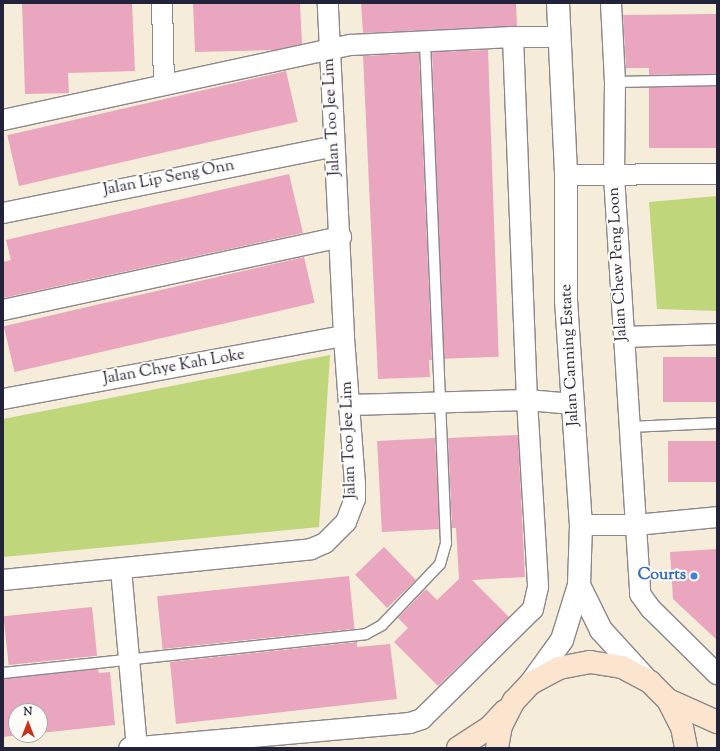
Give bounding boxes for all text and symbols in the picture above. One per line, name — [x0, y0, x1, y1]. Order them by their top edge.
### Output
street label: Jalan Too Jee Lim — [320, 58, 346, 176]
street label: Jalan Lip Seng Onn — [102, 157, 236, 201]
street label: Jalan Chew Peng Loon — [605, 186, 633, 342]
street label: Jalan Canning Estate — [558, 283, 584, 427]
street label: Jalan Chye Kah Loke — [102, 346, 246, 390]
street label: Jalan Too Jee Lim — [338, 381, 362, 499]
place label: Courts — [638, 566, 686, 586]
marker: Courts — [689, 571, 699, 581]
north arrow — [8, 703, 48, 743]
text: N — [24, 704, 32, 720]

